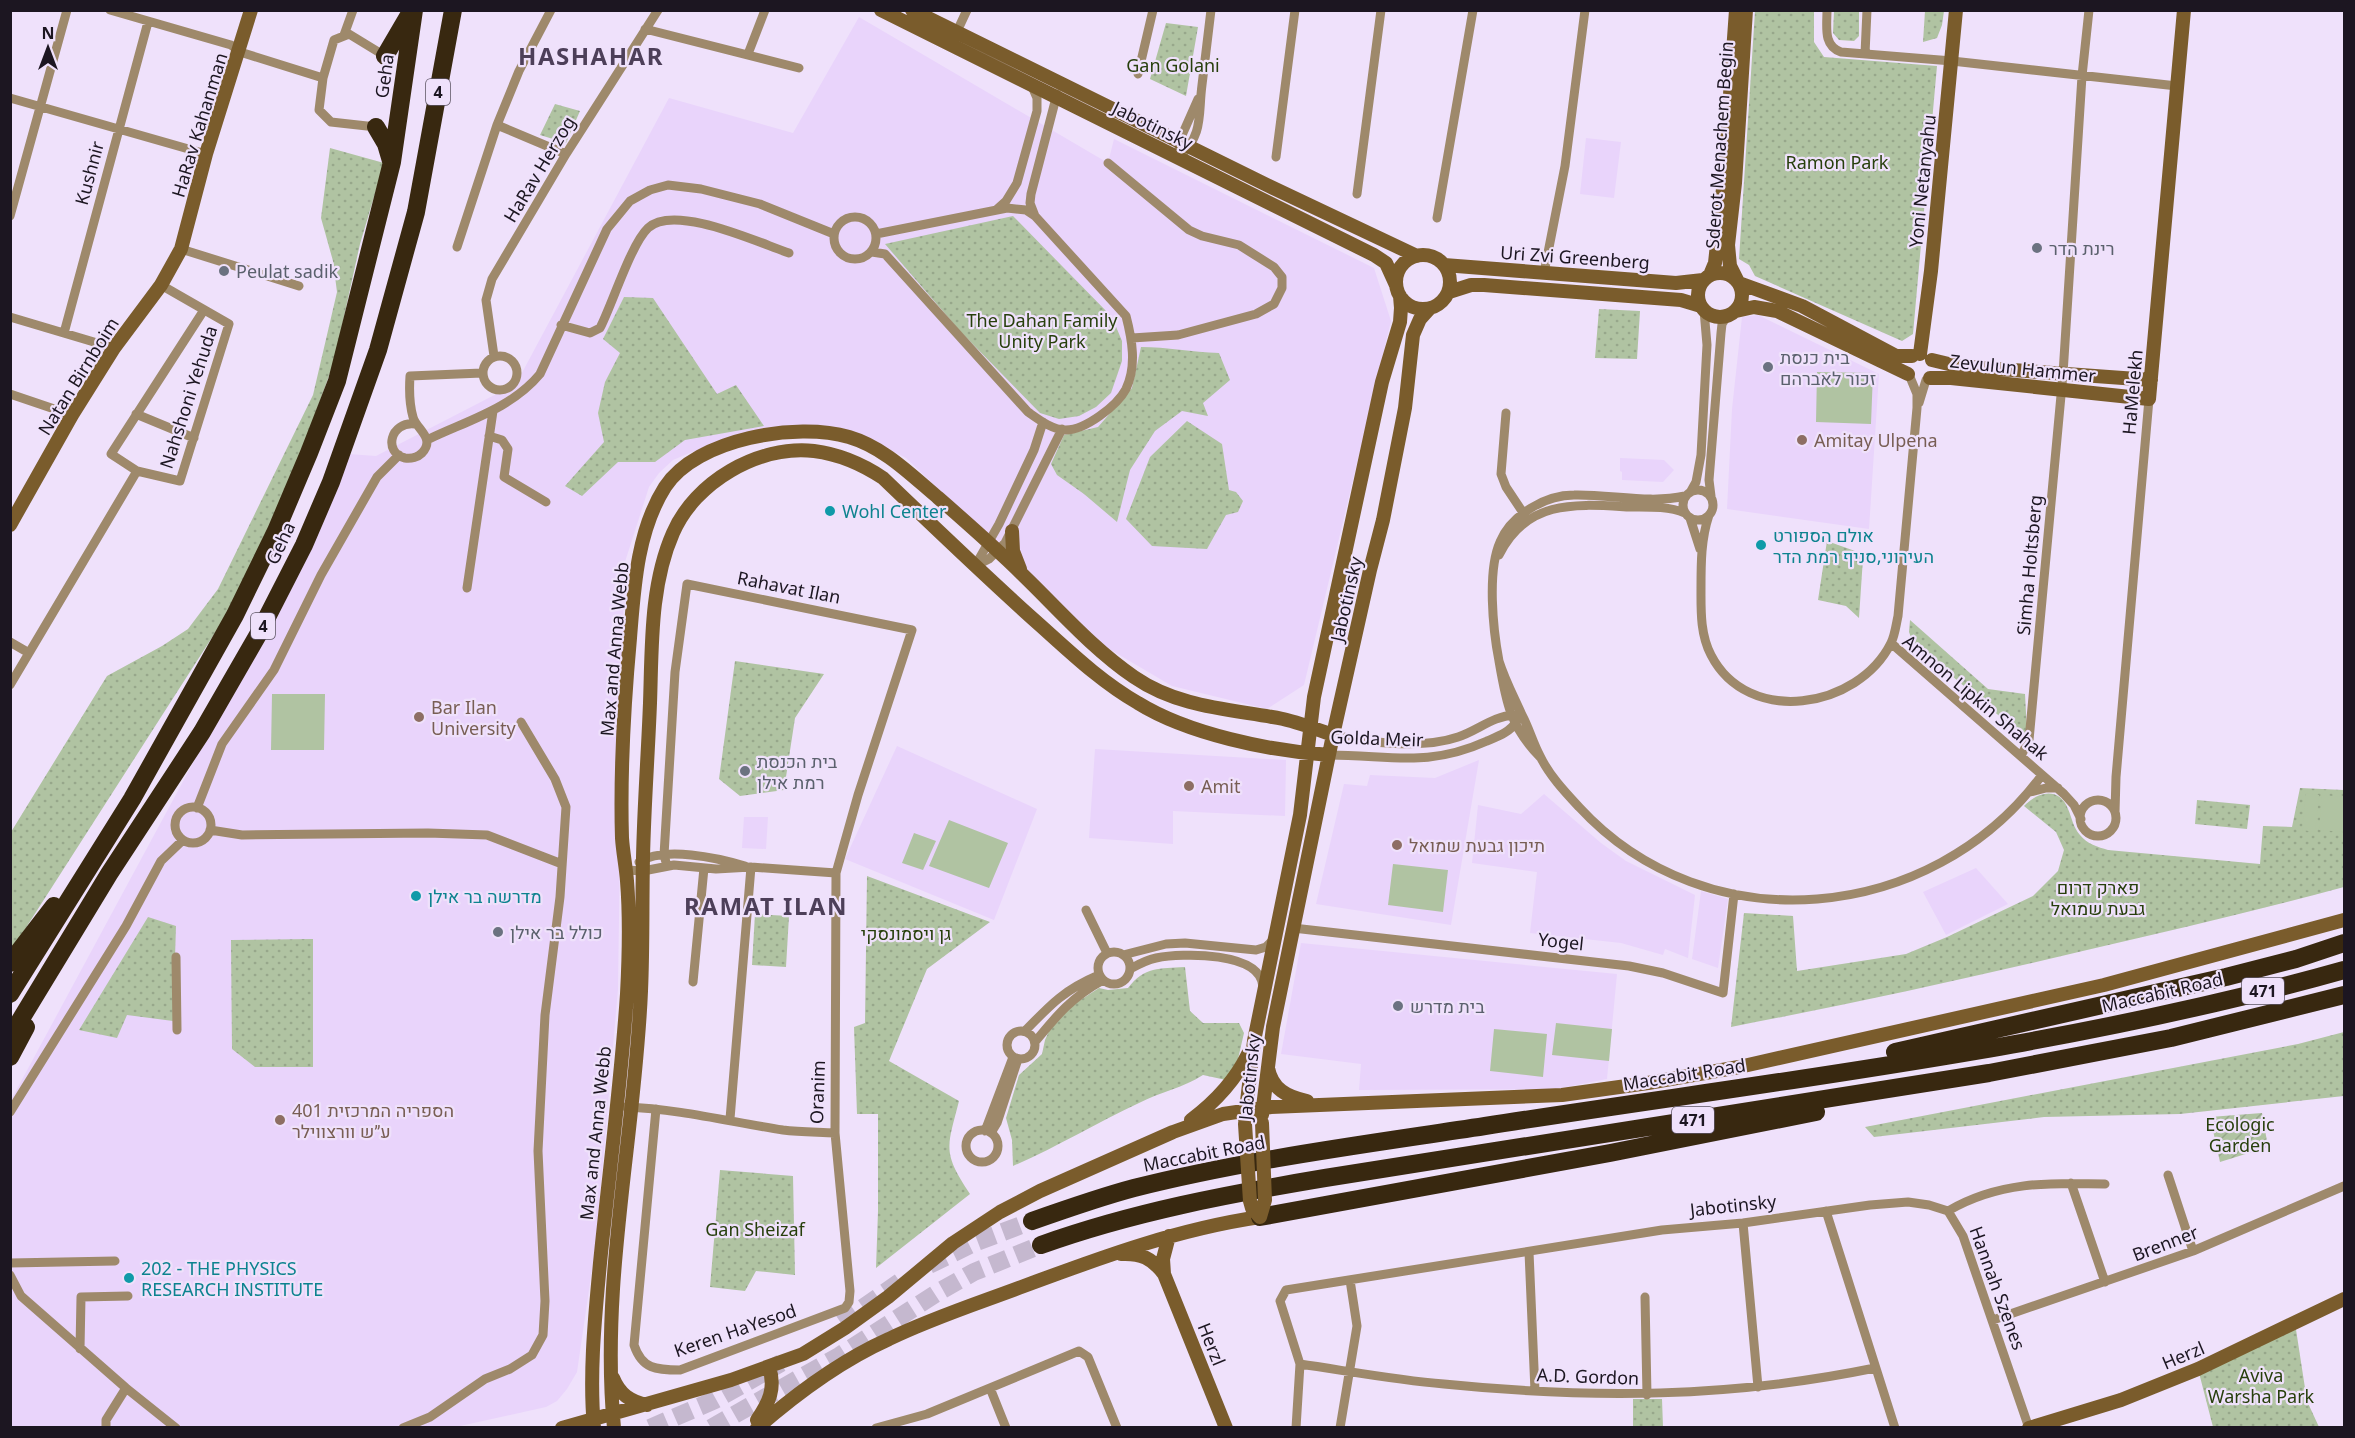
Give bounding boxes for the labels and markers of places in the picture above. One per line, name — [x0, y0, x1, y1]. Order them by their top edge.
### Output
place label: רינת הדר — [2049, 236, 2115, 260]
marker: רינת הדר — [2030, 241, 2044, 255]
place label: Peulat sadik — [236, 259, 339, 283]
marker: Peulat sadik — [217, 264, 231, 278]
place label: בית כנסת זכור לאברהם — [1780, 345, 1876, 390]
marker: בית כנסת זכור לאברהם — [1761, 360, 1775, 374]
place label: Amitay Ulpena — [1814, 428, 1938, 452]
marker: Amitay Ulpena — [1795, 433, 1809, 447]
place label: Wohl Center — [842, 499, 947, 523]
marker: Wohl Center — [823, 504, 837, 518]
place label: אולם הספורט העירוני,סניף רמת הדר — [1773, 523, 1934, 568]
marker: אולם הספורט העירוני,סניף רמת הדר — [1754, 538, 1768, 552]
place label: Bar Ilan University — [431, 695, 516, 740]
marker: Bar Ilan University — [412, 710, 426, 724]
place label: בית הכנסת רמת אילן — [757, 749, 838, 794]
marker: בית הכנסת רמת אילן — [738, 764, 752, 778]
place label: Amit — [1201, 774, 1241, 798]
marker: Amit — [1182, 779, 1196, 793]
place label: תיכון גבעת שמואל — [1409, 833, 1545, 857]
marker: תיכון גבעת שמואל — [1390, 838, 1404, 852]
place label: מדרשה בר אילן — [428, 884, 542, 908]
marker: מדרשה בר אילן — [409, 889, 423, 903]
place label: כולל בר אילן — [510, 920, 603, 944]
marker: כולל בר אילן — [491, 925, 505, 939]
place label: בית מדרש — [1410, 994, 1485, 1018]
marker: בית מדרש — [1391, 999, 1405, 1013]
place label: 401 הספריה המרכזית ע״ש וורצווילר — [292, 1098, 454, 1143]
marker: 401 הספריה המרכזית ע״ש וורצווילר — [273, 1113, 287, 1127]
place label: 202 - THE PHYSICS RESEARCH INSTITUTE — [141, 1256, 323, 1301]
marker: 202 - THE PHYSICS RESEARCH INSTITUTE — [122, 1271, 136, 1285]

